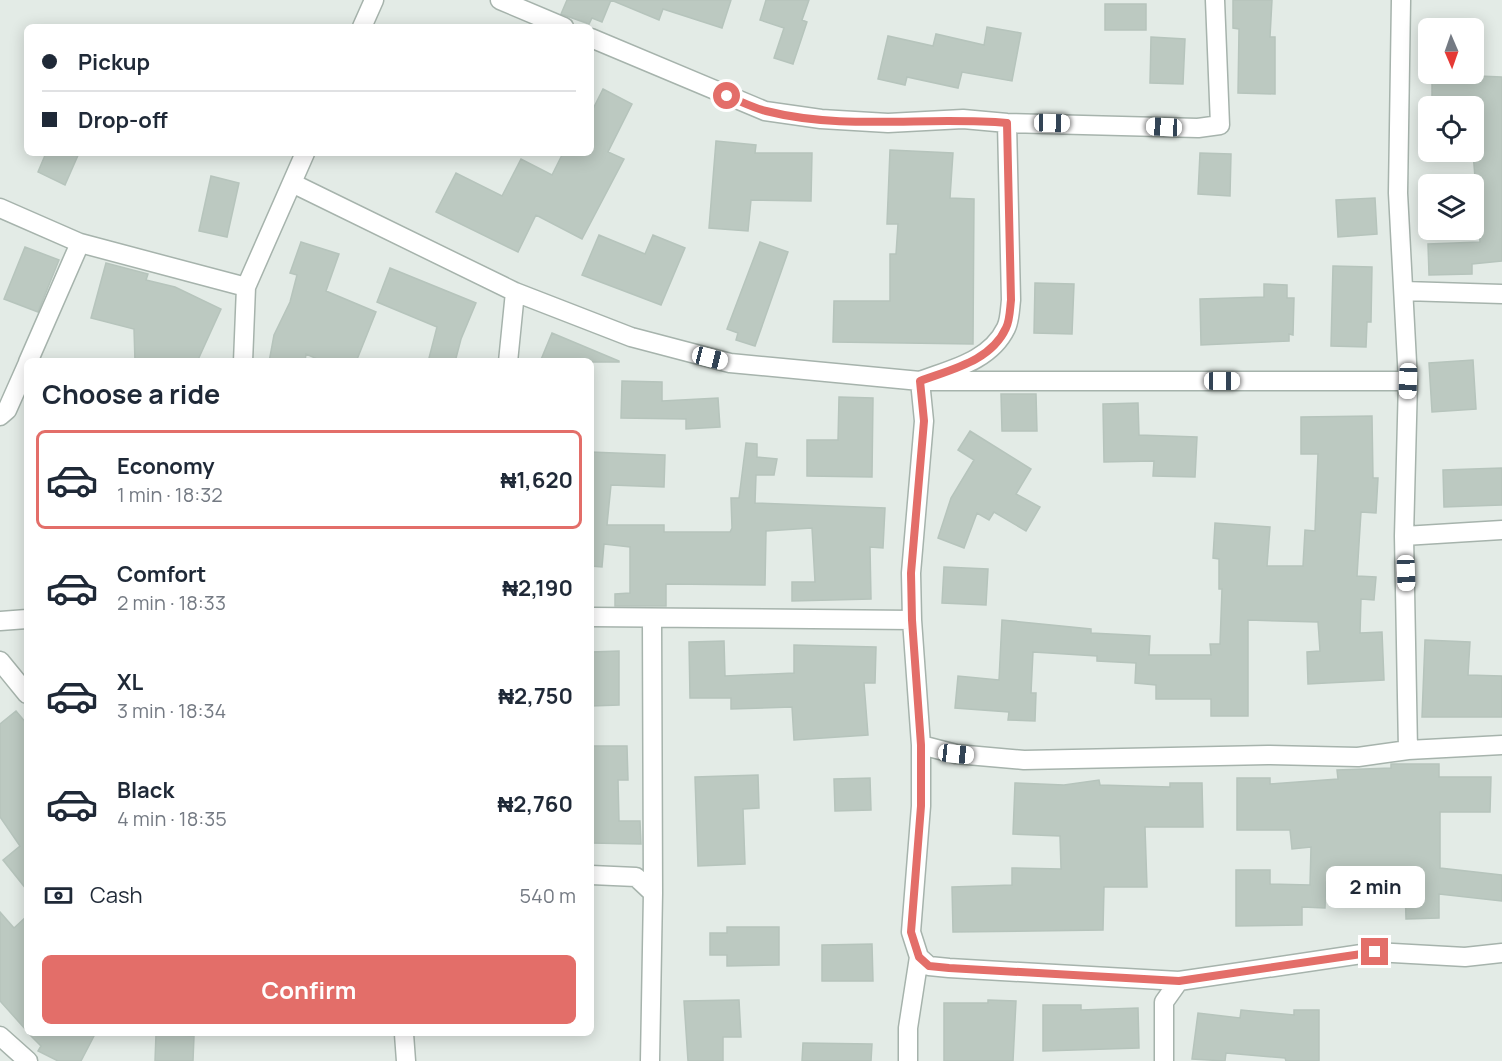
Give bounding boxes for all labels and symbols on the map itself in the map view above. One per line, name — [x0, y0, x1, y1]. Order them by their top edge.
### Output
north arrow — [1418, 18, 1484, 84]
route start — [713, 82, 740, 109]
car — [1034, 114, 1070, 132]
car — [1146, 117, 1182, 137]
car — [690, 345, 730, 371]
car — [1398, 363, 1418, 399]
car — [1204, 372, 1240, 390]
car — [1396, 555, 1416, 591]
car — [937, 743, 975, 765]
callout: 2 min — [1326, 865, 1424, 907]
route end — [1361, 938, 1388, 965]

